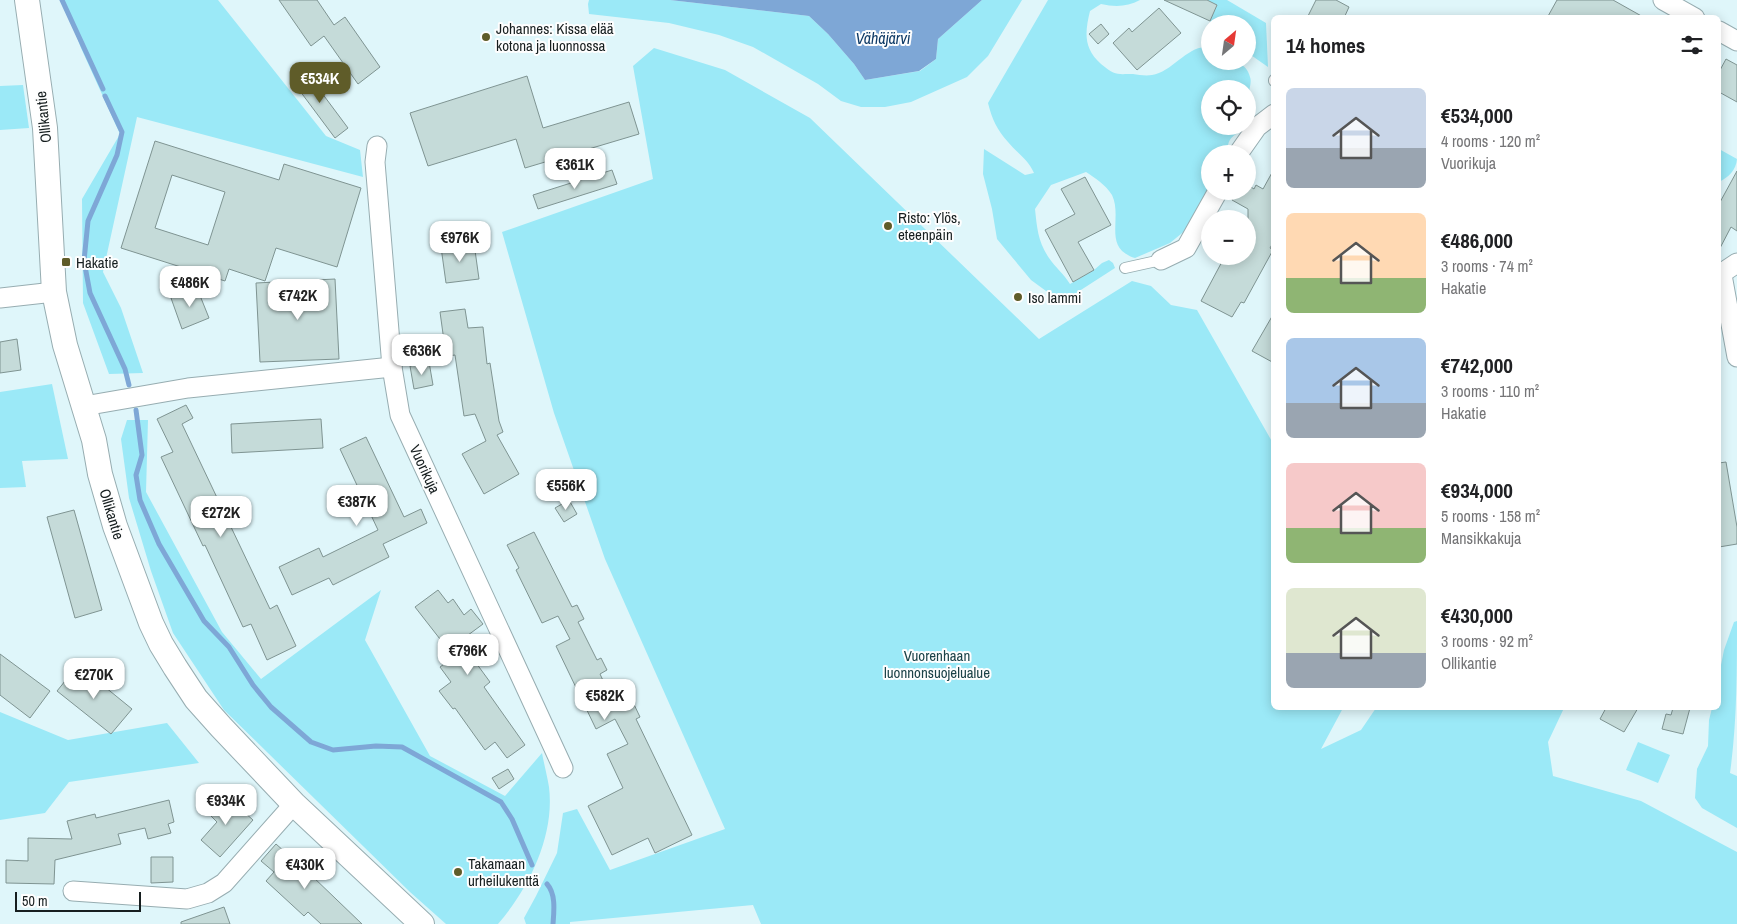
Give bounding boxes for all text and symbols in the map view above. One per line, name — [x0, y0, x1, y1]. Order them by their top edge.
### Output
north arrow — [1201, 15, 1256, 70]
map controls — [1201, 15, 1256, 265]
place label: Johannes: Kissa elää kotona ja luonnossa — [496, 18, 614, 56]
water label: Vähäjärvi — [856, 27, 911, 49]
marker: Johannes: Kissa elää kotona ja luonnossa — [480, 31, 492, 43]
text: 14 homes — [1286, 31, 1365, 60]
icon: filters — [1678, 31, 1706, 59]
pin: €534K — [285, 62, 355, 104]
text: €534K — [301, 67, 339, 89]
button: locate — [1201, 80, 1256, 135]
street label: Ollikantie — [30, 90, 56, 144]
text: €534,000 — [1441, 101, 1513, 130]
icon: home — [1326, 108, 1386, 168]
text: 4 rooms · 120 m² — [1441, 130, 1540, 152]
button: + — [1201, 145, 1256, 200]
pin: €361K — [540, 148, 610, 190]
text: Vuorikuja — [1441, 152, 1496, 174]
text: €361K — [556, 153, 594, 175]
place label: Risto: Ylös, eteenpäin — [898, 207, 961, 245]
button: − — [1201, 210, 1256, 265]
pin: €976K — [425, 220, 495, 263]
marker: Risto: Ylös, eteenpäin — [882, 220, 894, 232]
text: €976K — [441, 226, 479, 248]
text: €486,000 — [1441, 226, 1513, 255]
icon: home — [1326, 233, 1386, 293]
place label: Hakatie — [76, 252, 119, 273]
text: 3 rooms · 74 m² — [1441, 255, 1533, 277]
marker: Hakatie — [60, 256, 72, 268]
pin: €486K — [155, 266, 225, 308]
text: €486K — [171, 271, 209, 293]
text: Hakatie — [1441, 277, 1486, 299]
pin: €742K — [263, 278, 333, 321]
text: €742K — [279, 284, 317, 306]
place label: Iso lammi — [1028, 287, 1081, 308]
marker: Iso lammi — [1012, 291, 1024, 303]
pin: €636K — [387, 334, 457, 376]
text: €636K — [403, 339, 441, 361]
text: €742,000 — [1441, 351, 1513, 380]
icon: home — [1326, 358, 1386, 418]
text: 3 rooms · 110 m² — [1441, 380, 1539, 402]
text: Hakatie — [1441, 402, 1486, 424]
street label: Vuorikuja — [405, 441, 445, 497]
pin: €556K — [531, 468, 601, 511]
text: €556K — [547, 474, 585, 496]
text: €934,000 — [1441, 476, 1513, 505]
icon: home — [1326, 483, 1386, 543]
pin: €387K — [322, 484, 392, 527]
street label: Ollikantie — [94, 486, 130, 542]
text: €387K — [338, 490, 376, 512]
pin: €272K — [186, 496, 256, 538]
text: €272K — [202, 501, 240, 523]
text: 5 rooms · 158 m² — [1441, 505, 1540, 527]
text: Mansikkakuja — [1441, 527, 1521, 549]
text: €430,000 — [1441, 601, 1513, 630]
icon: home — [1326, 608, 1386, 668]
text: 3 rooms · 92 m² — [1441, 630, 1533, 652]
pin: €796K — [433, 634, 503, 676]
text: €796K — [449, 639, 487, 661]
park label: Vuorenhaan luonnonsuojelualue — [884, 645, 990, 683]
text: Ollikantie — [1441, 652, 1496, 674]
pin: €270K — [59, 658, 129, 700]
text: €270K — [75, 663, 113, 685]
pin: €582K — [570, 678, 640, 721]
text: €582K — [586, 684, 624, 706]
pin: €934K — [191, 784, 261, 826]
text: €934K — [207, 789, 245, 811]
pin: €430K — [270, 848, 340, 890]
text: €430K — [286, 853, 324, 875]
place label: Takamaan urheilukenttä — [468, 853, 539, 891]
marker: Takamaan urheilukenttä — [452, 866, 464, 878]
scale bar — [15, 889, 141, 912]
text: 50 m — [22, 892, 48, 910]

